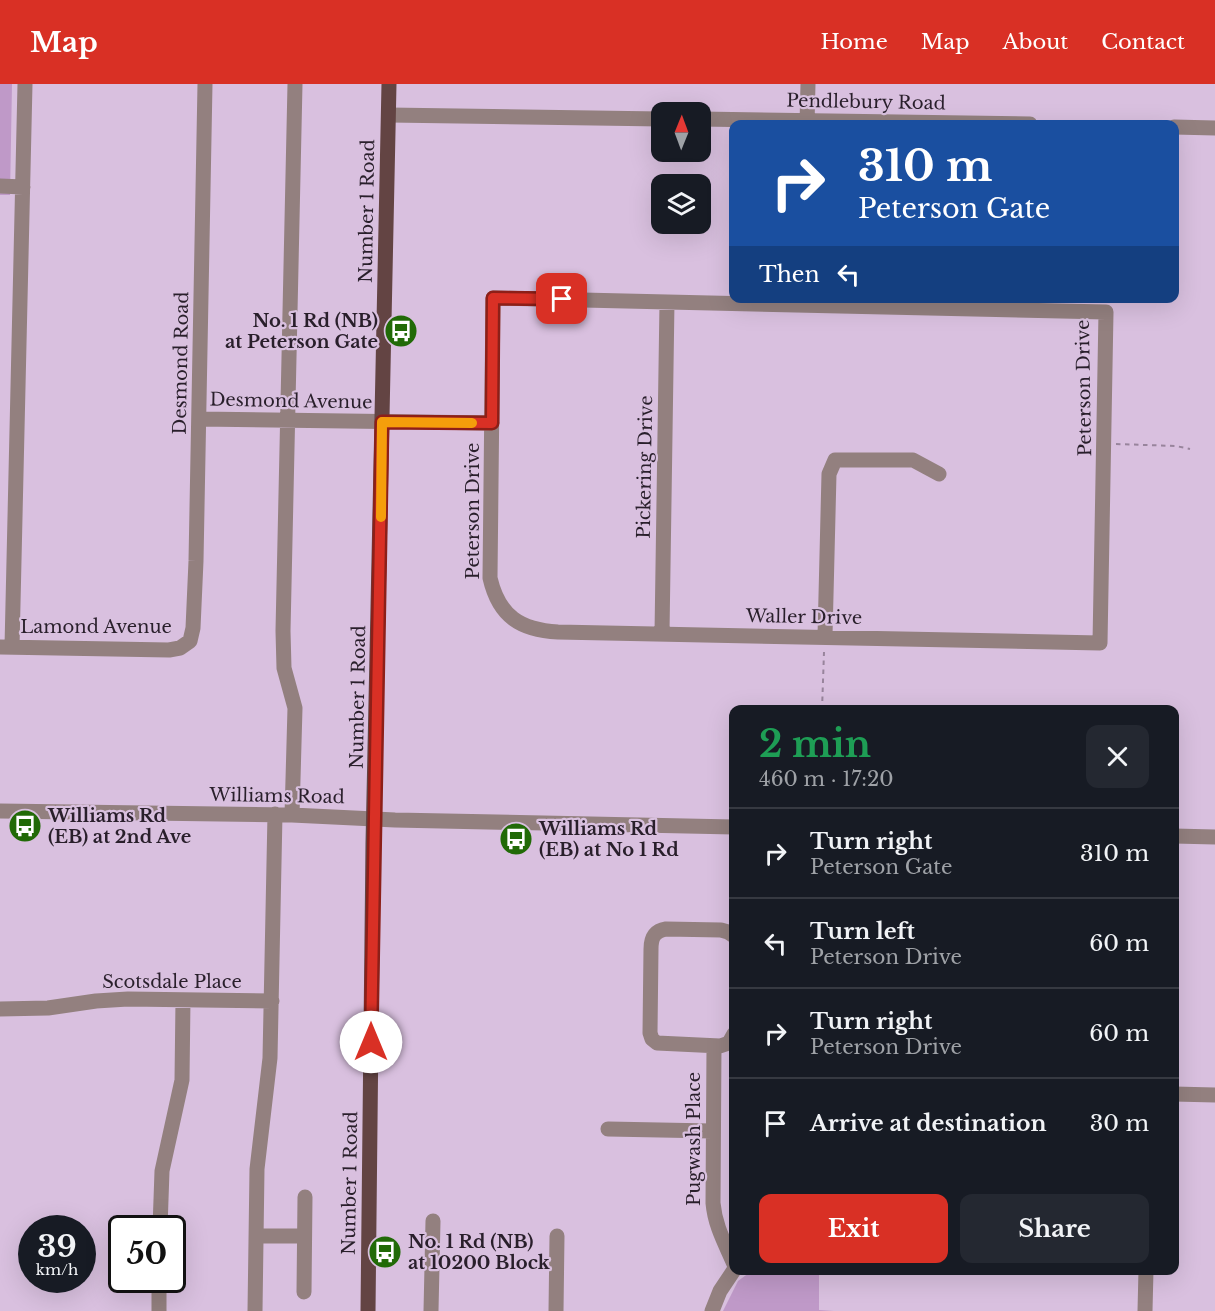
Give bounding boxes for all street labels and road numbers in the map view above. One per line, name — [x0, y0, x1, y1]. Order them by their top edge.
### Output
street label: Pendlebury Road — [786, 90, 946, 114]
street label: Number 1 Road — [355, 139, 379, 283]
street label: Desmond Road — [169, 291, 193, 435]
street label: Peterson Drive — [1072, 319, 1096, 457]
street label: Desmond Avenue — [209, 389, 373, 413]
street label: Pickering Drive — [633, 395, 657, 539]
street label: Peterson Drive — [462, 443, 484, 579]
street label: Waller Drive — [745, 605, 862, 629]
street label: Lamond Avenue — [20, 616, 172, 638]
street label: Number 1 Road — [346, 625, 370, 769]
street label: Williams Road — [208, 784, 345, 808]
street label: Scotsdale Place — [102, 971, 242, 993]
street label: Pugwash Place — [683, 1072, 705, 1206]
street label: Number 1 Road — [338, 1111, 362, 1255]

